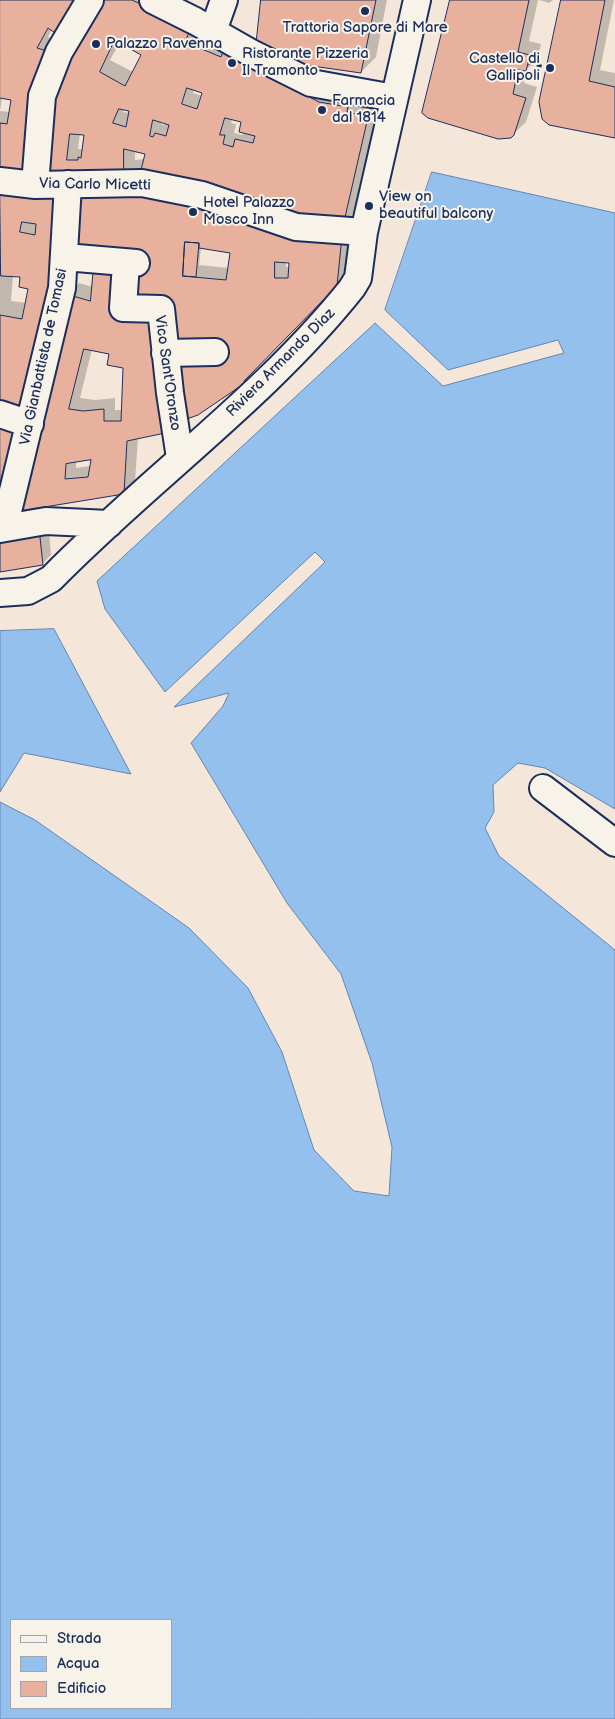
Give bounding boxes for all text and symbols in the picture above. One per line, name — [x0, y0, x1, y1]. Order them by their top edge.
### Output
marker: Trattoria Sapore di Mare — [359, 5, 371, 17]
place label: Trattoria Sapore di Mare — [282, 19, 448, 37]
place label: Palazzo Ravenna — [106, 35, 222, 53]
marker: Palazzo Ravenna — [90, 38, 102, 50]
place label: Ristorante Pizzeria Il Tramonto — [242, 45, 369, 80]
place label: Castello di Gallipoli — [469, 50, 540, 85]
marker: Ristorante Pizzeria Il Tramonto — [226, 57, 238, 69]
marker: Castello di Gallipoli — [544, 62, 556, 74]
place label: Farmacia dal 1814 — [332, 92, 395, 127]
marker: Farmacia dal 1814 — [316, 104, 328, 116]
street label: Via Carlo Micetti — [39, 175, 151, 195]
place label: View on beautiful balcony — [379, 188, 493, 223]
place label: Hotel Palazzo Mosco Inn — [203, 194, 294, 229]
marker: View on beautiful balcony — [363, 200, 375, 212]
marker: Hotel Palazzo Mosco Inn — [187, 206, 199, 218]
street label: Via Gianbattista de Tomasi — [16, 267, 72, 447]
street label: Riviera Armando Diaz — [223, 305, 339, 421]
street label: Vico Sant'Oronzo — [150, 314, 184, 432]
legend — [10, 1619, 172, 1709]
text: Strada — [57, 1629, 101, 1648]
text: Acqua — [57, 1654, 99, 1673]
text: Edificio — [57, 1679, 106, 1698]

